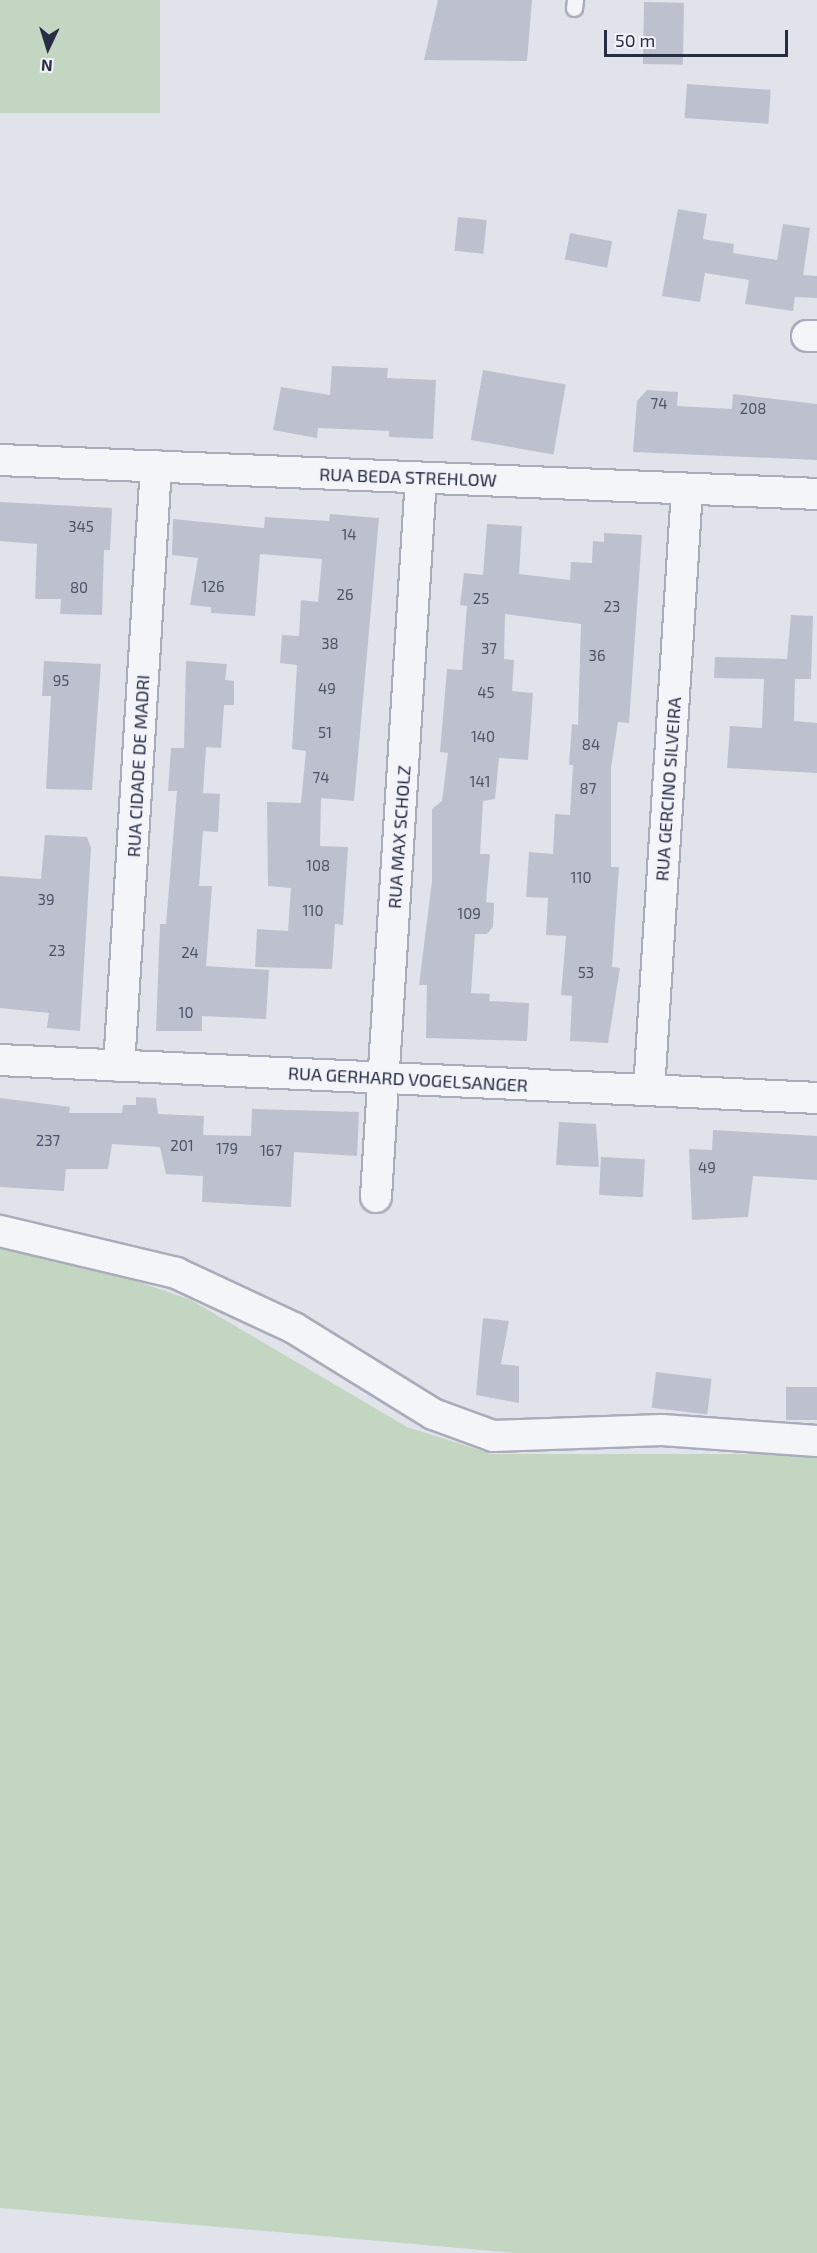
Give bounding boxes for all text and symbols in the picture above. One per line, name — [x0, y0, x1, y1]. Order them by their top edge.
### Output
north arrow — [18, 18, 78, 78]
scale bar — [607, 18, 792, 56]
text: 50 m — [615, 29, 655, 51]
text: N — [40, 57, 53, 76]
house number: 74 — [651, 395, 667, 413]
house number: 208 — [740, 400, 766, 418]
street label: RUA BEDA STREHLOW — [318, 463, 498, 491]
house number: 345 — [68, 518, 94, 536]
house number: 14 — [341, 526, 357, 544]
house number: 126 — [202, 578, 224, 596]
house number: 80 — [70, 579, 88, 597]
house number: 26 — [336, 586, 354, 604]
house number: 25 — [473, 590, 489, 608]
house number: 23 — [604, 598, 620, 616]
house number: 38 — [321, 635, 339, 653]
house number: 37 — [481, 640, 497, 658]
house number: 36 — [589, 647, 605, 665]
house number: 95 — [53, 672, 69, 690]
street label: RUA CIDADE DE MADRI — [122, 674, 154, 858]
house number: 49 — [318, 680, 336, 698]
house number: 45 — [477, 684, 495, 702]
street label: RUA GERCINO SILVEIRA — [651, 696, 685, 882]
house number: 51 — [318, 724, 332, 742]
house number: 140 — [471, 728, 495, 746]
house number: 84 — [582, 736, 600, 754]
street label: RUA MAX SCHOLZ — [383, 764, 415, 910]
house number: 74 — [313, 769, 329, 787]
house number: 141 — [469, 773, 491, 791]
house number: 87 — [580, 780, 596, 798]
house number: 108 — [306, 857, 330, 875]
house number: 110 — [571, 869, 591, 887]
house number: 39 — [38, 891, 54, 909]
house number: 110 — [303, 902, 323, 920]
house number: 109 — [457, 905, 481, 923]
house number: 23 — [49, 942, 65, 960]
house number: 24 — [181, 944, 199, 962]
house number: 53 — [578, 964, 594, 982]
house number: 10 — [178, 1004, 194, 1022]
street label: RUA GERHARD VOGELSANGER — [287, 1062, 529, 1096]
house number: 237 — [36, 1132, 60, 1150]
house number: 201 — [170, 1137, 194, 1155]
house number: 179 — [216, 1140, 238, 1158]
house number: 167 — [260, 1142, 282, 1160]
house number: 49 — [698, 1159, 716, 1177]

